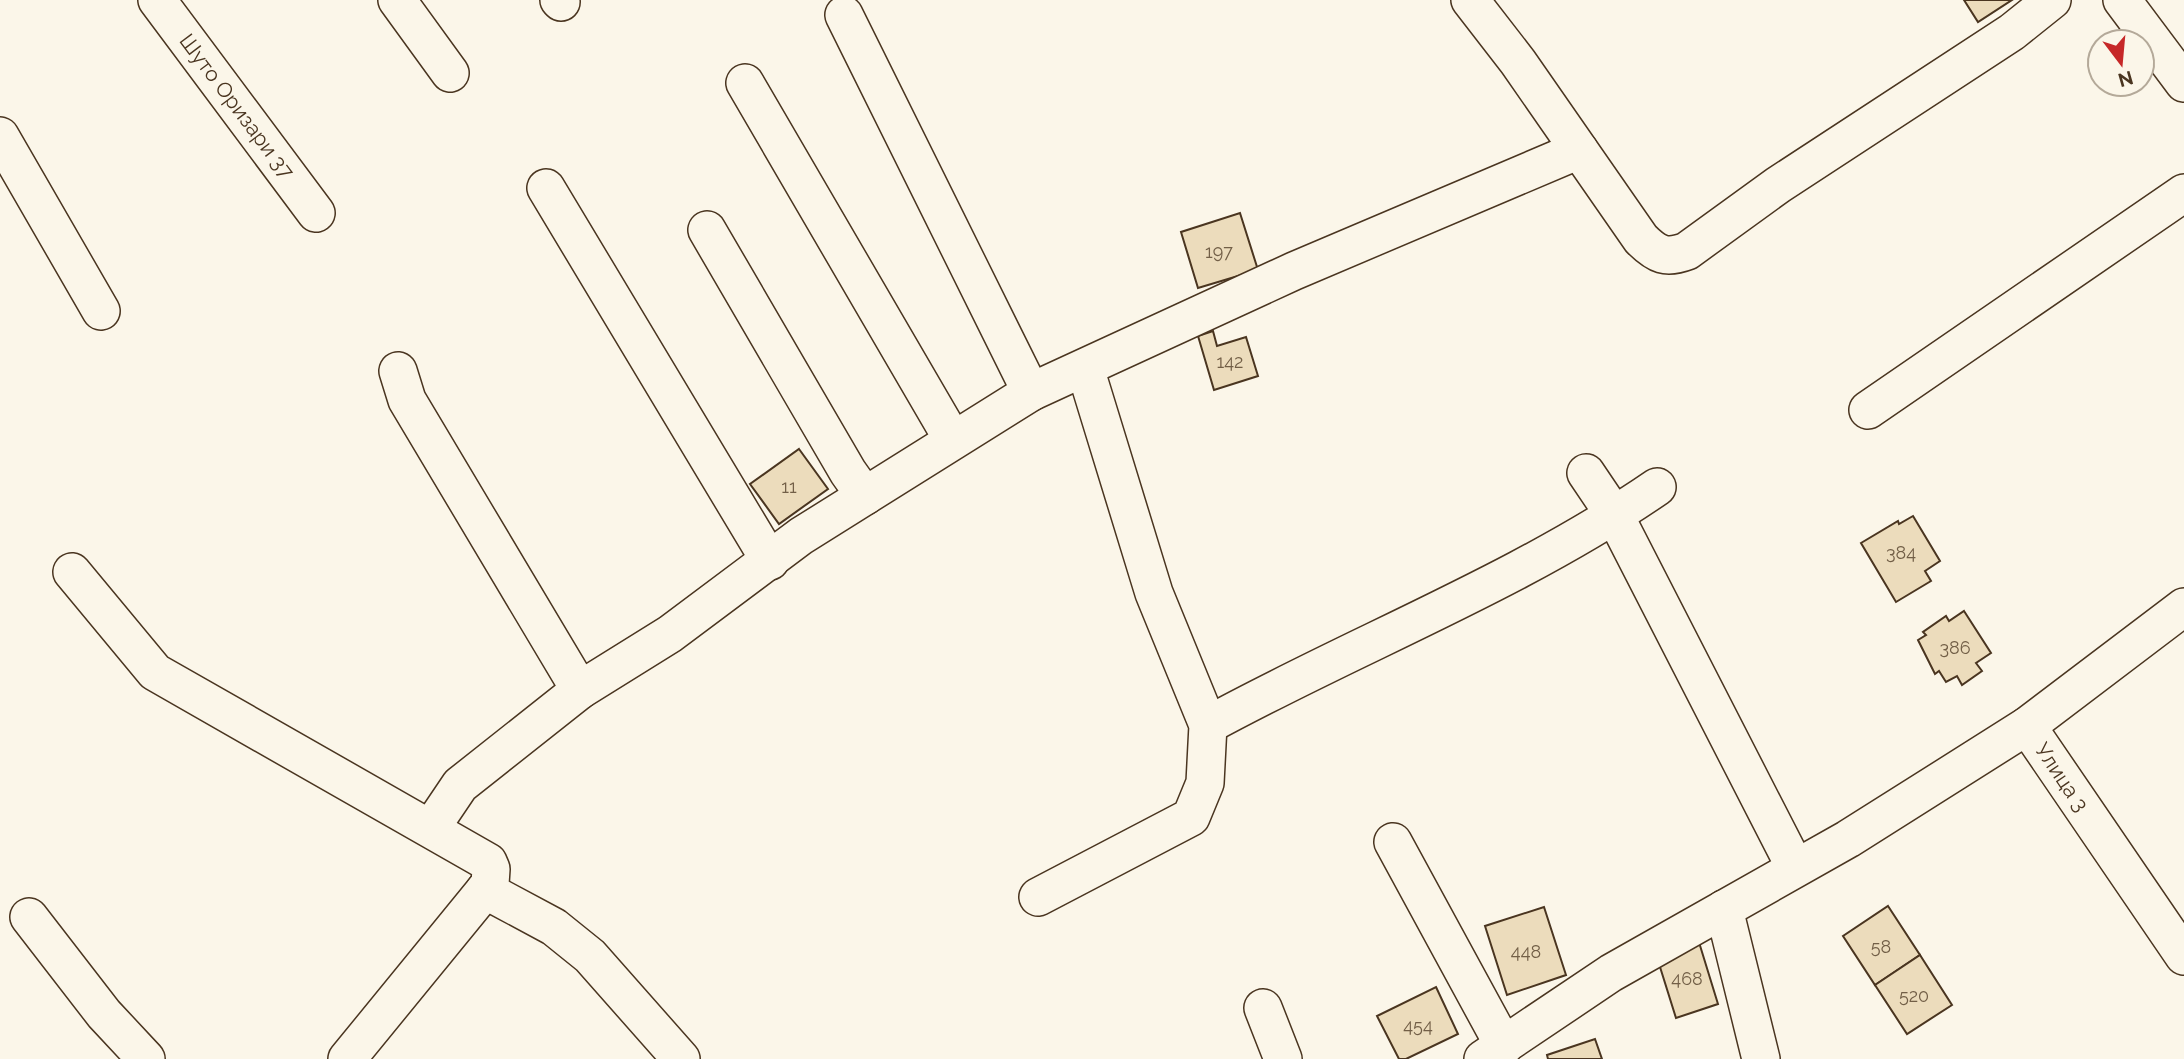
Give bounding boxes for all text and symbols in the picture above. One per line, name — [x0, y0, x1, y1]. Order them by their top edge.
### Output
north arrow — [2086, 28, 2156, 98]
street label: Шуто Оризари 37 — [174, 29, 300, 184]
text: N — [2116, 67, 2136, 92]
house number: 197 — [1205, 241, 1233, 262]
house number: 142 — [1217, 351, 1243, 372]
house number: 11 — [781, 476, 797, 497]
house number: 384 — [1886, 542, 1916, 563]
house number: 386 — [1939, 637, 1971, 658]
street label: Улица 3 — [2030, 738, 2094, 816]
house number: 58 — [1871, 936, 1891, 957]
house number: 448 — [1511, 941, 1541, 962]
house number: 468 — [1671, 968, 1703, 989]
house number: 520 — [1899, 985, 1929, 1006]
house number: 454 — [1403, 1015, 1433, 1036]

